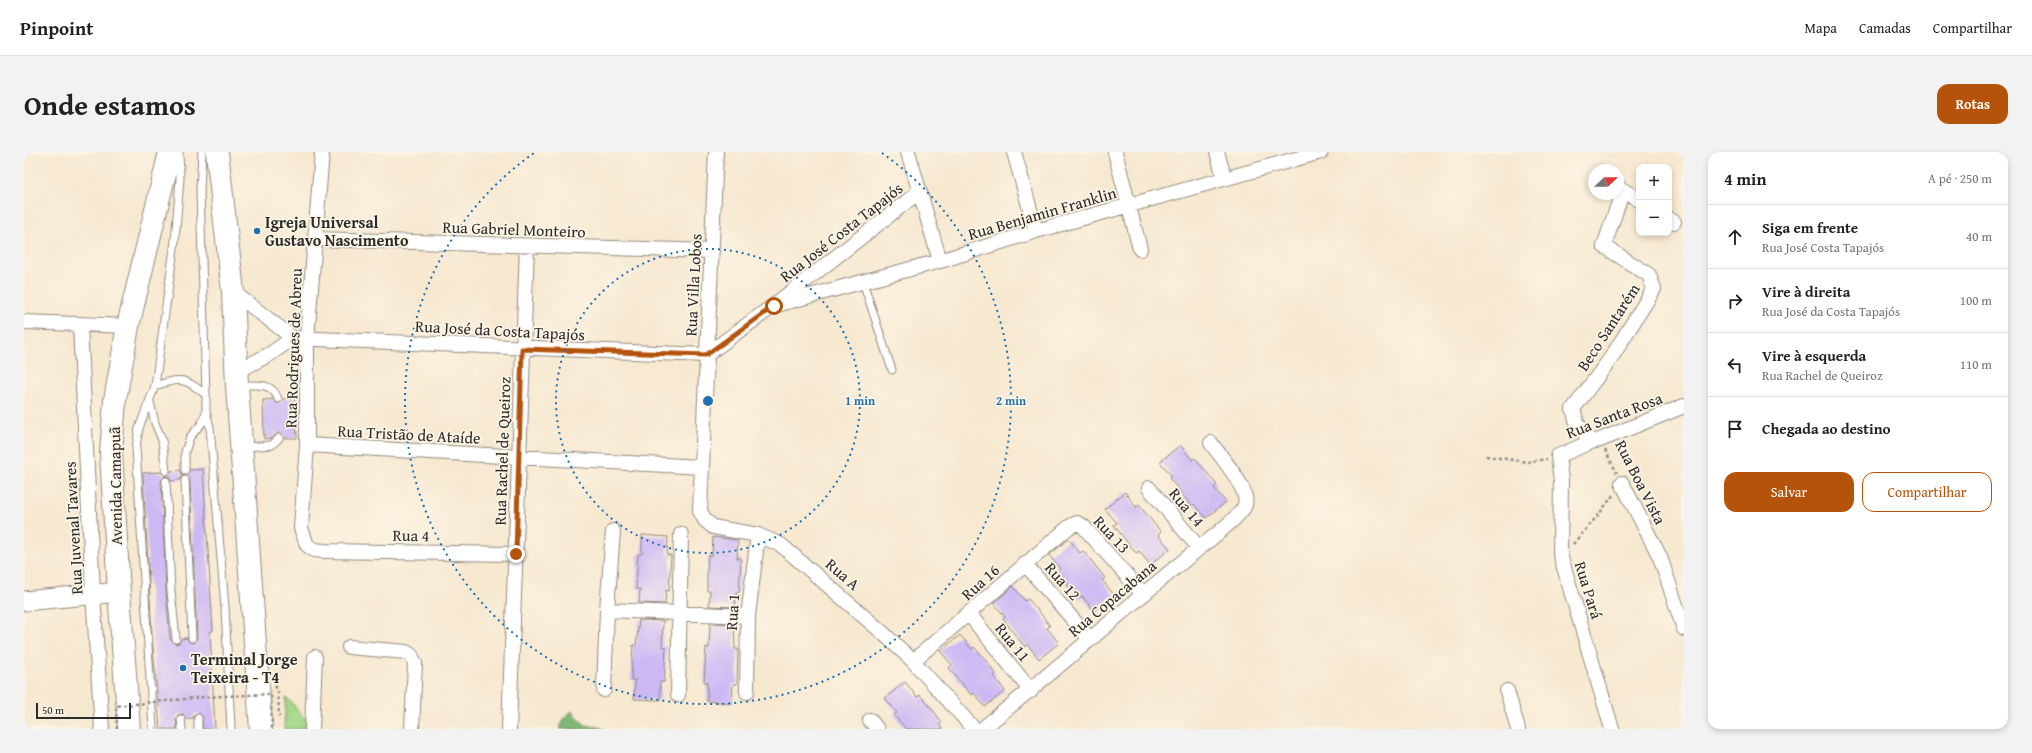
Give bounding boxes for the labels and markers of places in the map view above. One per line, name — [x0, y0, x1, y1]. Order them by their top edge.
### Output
place label: Igreja Universal Gustavo Nascimento — [265, 210, 409, 252]
marker: Igreja Universal Gustavo Nascimento — [252, 226, 262, 236]
centre of rings — [701, 394, 715, 408]
place label: Terminal Jorge Teixeira - T4 — [191, 647, 298, 689]
marker: Terminal Jorge Teixeira - T4 — [178, 663, 188, 673]

